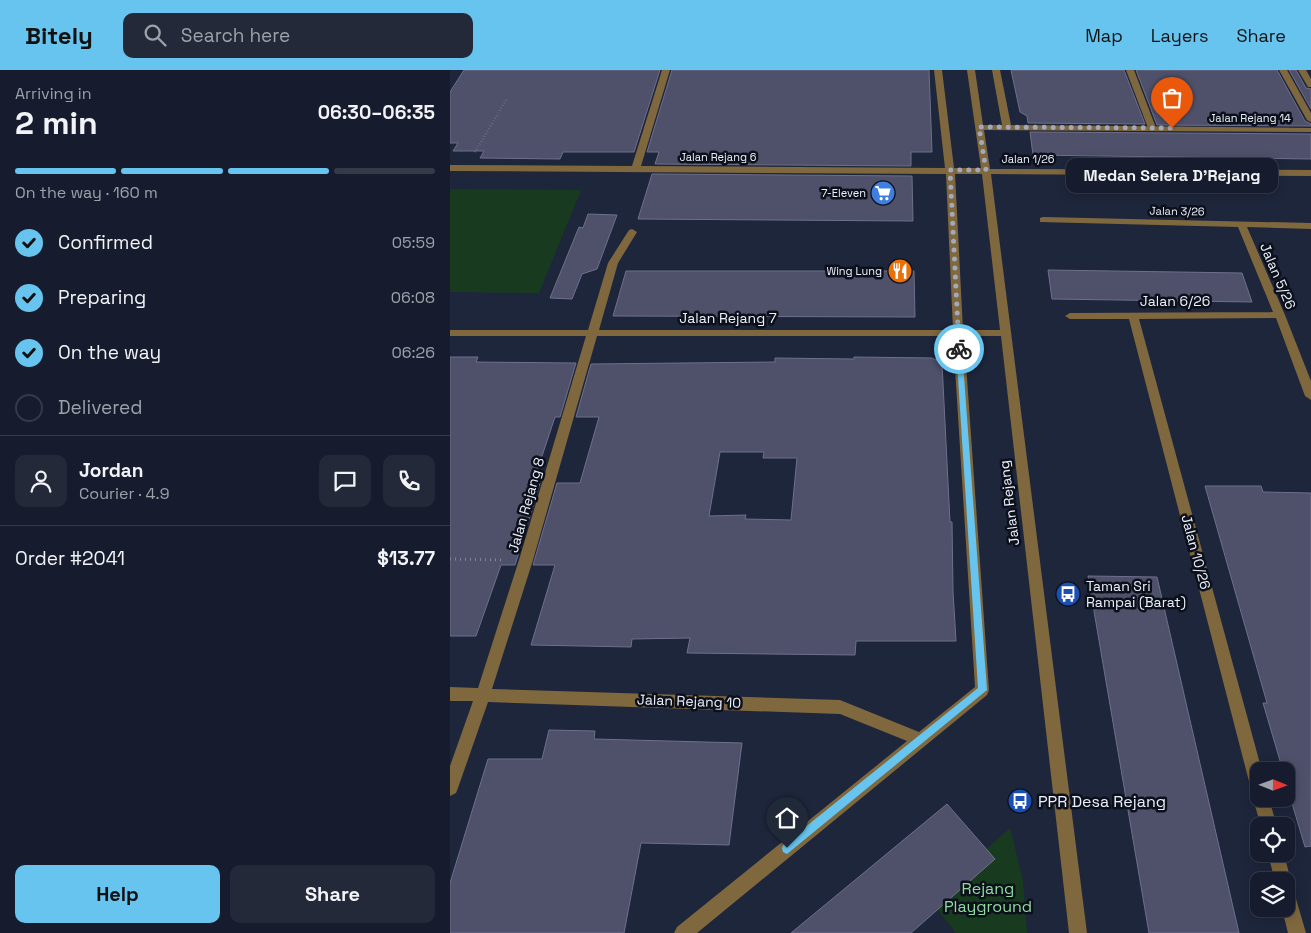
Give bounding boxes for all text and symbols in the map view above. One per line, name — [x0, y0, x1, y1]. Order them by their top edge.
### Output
search box — [123, 13, 473, 58]
text: Bitely — [25, 20, 93, 51]
icon: search — [141, 21, 169, 49]
text: Search here — [181, 23, 290, 48]
text: Map — [1085, 24, 1123, 47]
text: Layers — [1151, 24, 1208, 47]
text: Share — [1236, 24, 1286, 47]
pin — [1151, 77, 1193, 128]
text: Arriving in — [15, 83, 92, 104]
icon: bag — [1158, 84, 1186, 112]
text: 06:30–06:35 — [318, 100, 435, 125]
text: 2 min — [15, 103, 98, 143]
street label: Jalan Rejang 14 — [1209, 111, 1291, 125]
street label: Jalan Rejang 6 — [679, 150, 757, 164]
street label: Jalan 1/26 — [1001, 152, 1055, 166]
callout: Medan Selera D'Rejang — [1066, 158, 1278, 193]
text: Medan Selera D'Rejang — [1084, 165, 1260, 186]
supermarket icon: 7-Eleven — [870, 180, 896, 206]
text: On the way · 160 m — [15, 182, 158, 203]
place label: 7-Eleven — [821, 186, 866, 200]
street label: Jalan 3/26 — [1149, 204, 1205, 218]
icon: check — [15, 229, 43, 257]
text: Confirmed — [58, 230, 153, 255]
text: 05:59 — [392, 232, 435, 253]
street label: Jalan 5/26 — [1256, 240, 1300, 312]
restaurant icon: Wing Lung — [887, 258, 913, 284]
place label: Wing Lung — [827, 264, 882, 278]
icon: check — [15, 284, 43, 312]
text: Preparing — [58, 285, 146, 310]
text: 06:08 — [391, 287, 435, 308]
street label: Jalan 6/26 — [1140, 292, 1210, 310]
street label: Jalan Rejang 7 — [679, 309, 777, 327]
courier — [934, 324, 984, 374]
icon: bike — [945, 335, 973, 363]
icon: check — [15, 339, 43, 367]
text: On the way — [58, 340, 161, 365]
text: 06:26 — [391, 342, 435, 363]
text: Delivered — [58, 395, 143, 420]
button: person — [15, 455, 67, 507]
button: chat — [319, 455, 371, 507]
button: phone — [383, 455, 435, 507]
street label: Jalan Rejang 8 — [504, 455, 548, 555]
text: Jordan — [79, 458, 144, 483]
street label: Jalan Rejang — [995, 459, 1023, 547]
text: Courier · 4.9 — [79, 483, 169, 504]
street label: Jalan 10/26 — [1177, 513, 1215, 591]
text: Order #2041 — [15, 546, 125, 571]
text: $13.77 — [377, 546, 435, 571]
place label: Taman Sri Rampai (Barat) — [1086, 577, 1186, 611]
bus stop icon: Taman Sri Rampai (Barat) — [1055, 581, 1081, 607]
street label: Jalan Rejang 10 — [637, 690, 741, 712]
north arrow — [1250, 762, 1295, 808]
map controls — [1250, 762, 1295, 917]
bus stop icon: PPR Desa Rejang — [1007, 788, 1033, 814]
place label: PPR Desa Rejang — [1038, 791, 1166, 812]
pin — [766, 797, 808, 848]
icon: home — [773, 804, 801, 832]
button: locate — [1250, 817, 1295, 862]
button: Help — [15, 865, 220, 923]
button: Share — [230, 865, 435, 923]
button: layers — [1250, 872, 1295, 917]
park label: Rejang Playground — [944, 878, 1032, 917]

